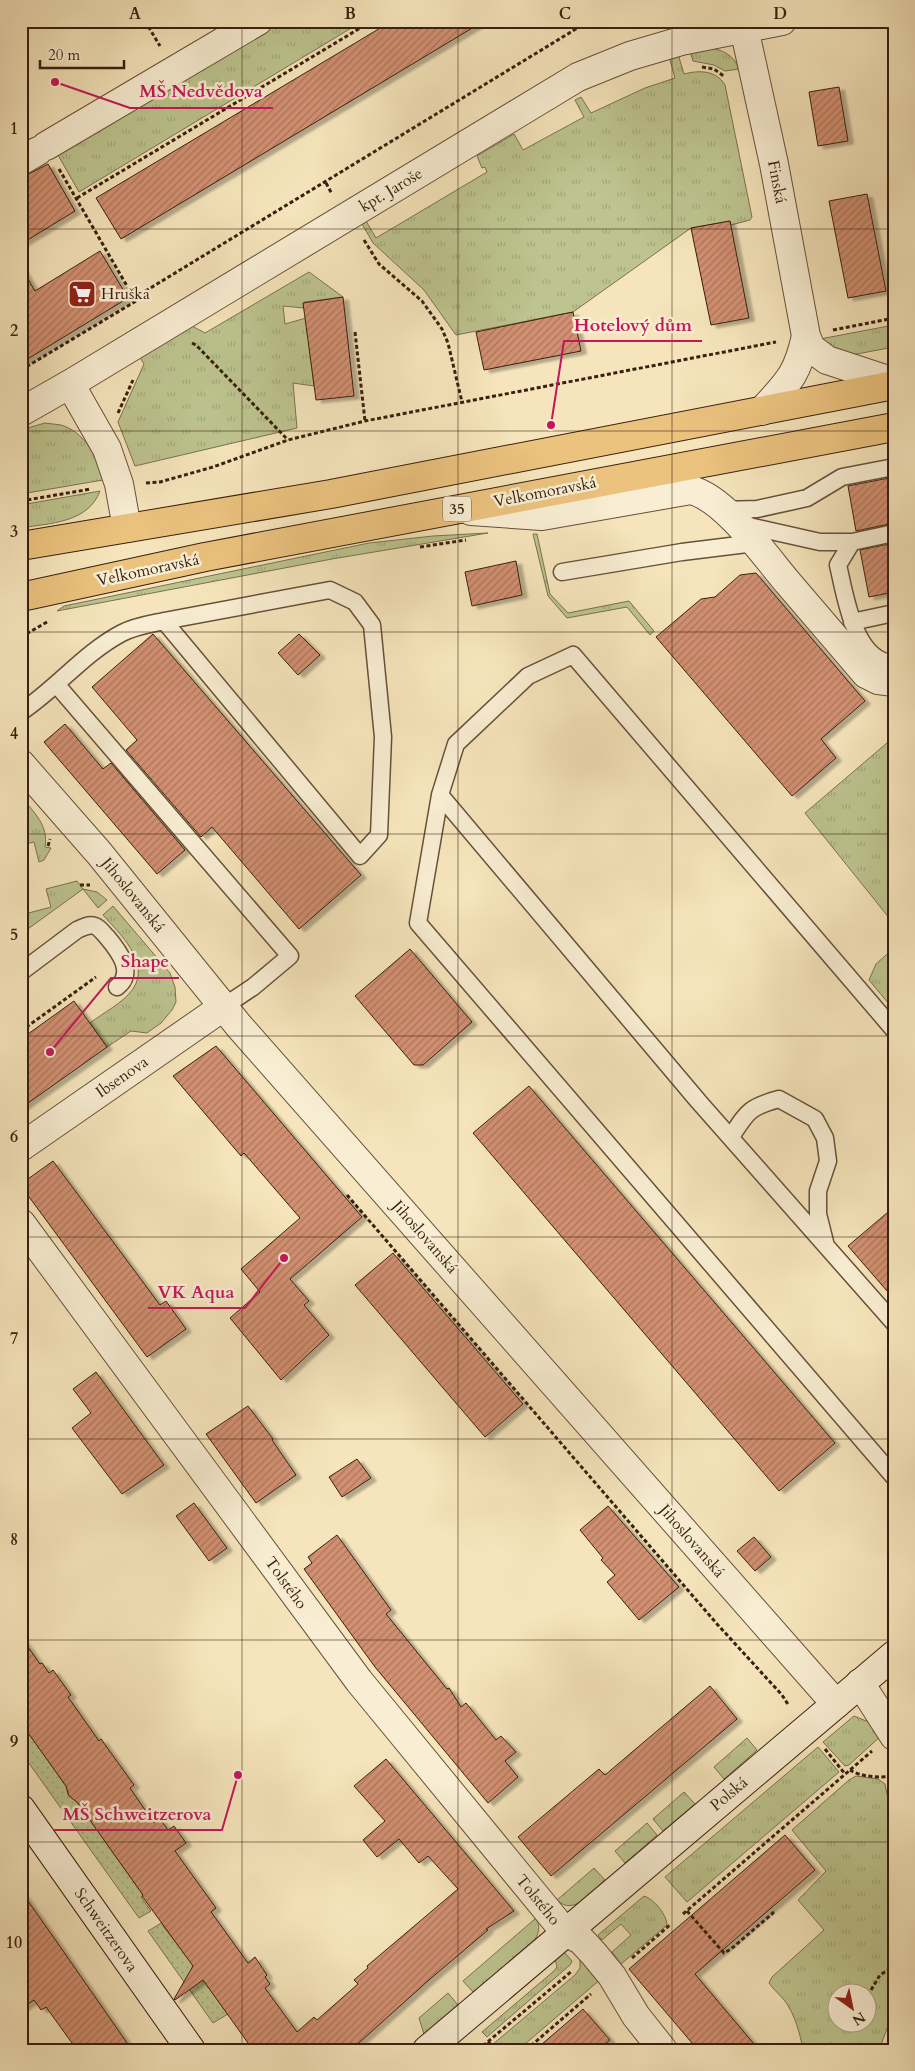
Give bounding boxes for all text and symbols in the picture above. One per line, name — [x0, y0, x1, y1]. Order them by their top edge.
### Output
text: A — [129, 3, 141, 25]
text: B — [344, 3, 356, 25]
text: C — [559, 3, 571, 25]
text: D — [773, 3, 787, 25]
scale bar — [40, 38, 124, 70]
text: 20 m — [48, 45, 80, 65]
callout: MŠ Nedvědova — [130, 75, 273, 108]
text: MŠ Nedvědova — [139, 79, 263, 104]
text: 1 — [10, 118, 18, 140]
street label: Finská — [762, 159, 792, 206]
street label: kpt. Jaroše — [355, 163, 427, 217]
supermarket icon: Hruška — [67, 279, 97, 309]
place label: Hruška — [101, 283, 150, 305]
callout: Hotelový dům — [564, 308, 702, 341]
text: Hotelový dům — [574, 313, 693, 338]
text: 2 — [10, 320, 18, 342]
street label: Velkomoravská — [492, 471, 598, 513]
road number: 35 — [443, 496, 471, 522]
text: 3 — [10, 521, 18, 543]
street label: Velkomoravská — [95, 548, 201, 592]
text: 4 — [10, 723, 18, 745]
street label: Jihoslovanská — [95, 851, 170, 937]
text: 5 — [10, 924, 18, 946]
callout: Shape — [111, 945, 179, 978]
text: Shape — [121, 949, 169, 974]
street label: Ibsenova — [91, 1051, 153, 1103]
text: 6 — [10, 1126, 18, 1148]
street label: Jihoslovanská — [386, 1194, 463, 1278]
callout: VK Aqua — [148, 1275, 245, 1308]
text: VK Aqua — [158, 1280, 234, 1305]
text: 7 — [10, 1328, 18, 1350]
street label: Jihoslovanská — [653, 1498, 730, 1582]
text: 8 — [10, 1529, 18, 1551]
street label: Tolstého — [260, 1552, 313, 1614]
text: 9 — [10, 1731, 18, 1753]
street label: Polská — [705, 1772, 753, 1816]
callout: MŠ Schweitzerova — [53, 1797, 222, 1830]
text: MŠ Schweitzerova — [63, 1802, 211, 1827]
street label: Tolstého — [511, 1870, 566, 1930]
street label: Schweitzerova — [69, 1884, 143, 1976]
text: 10 — [6, 1932, 22, 1954]
north arrow — [828, 1984, 878, 2034]
text: N — [849, 2007, 869, 2030]

